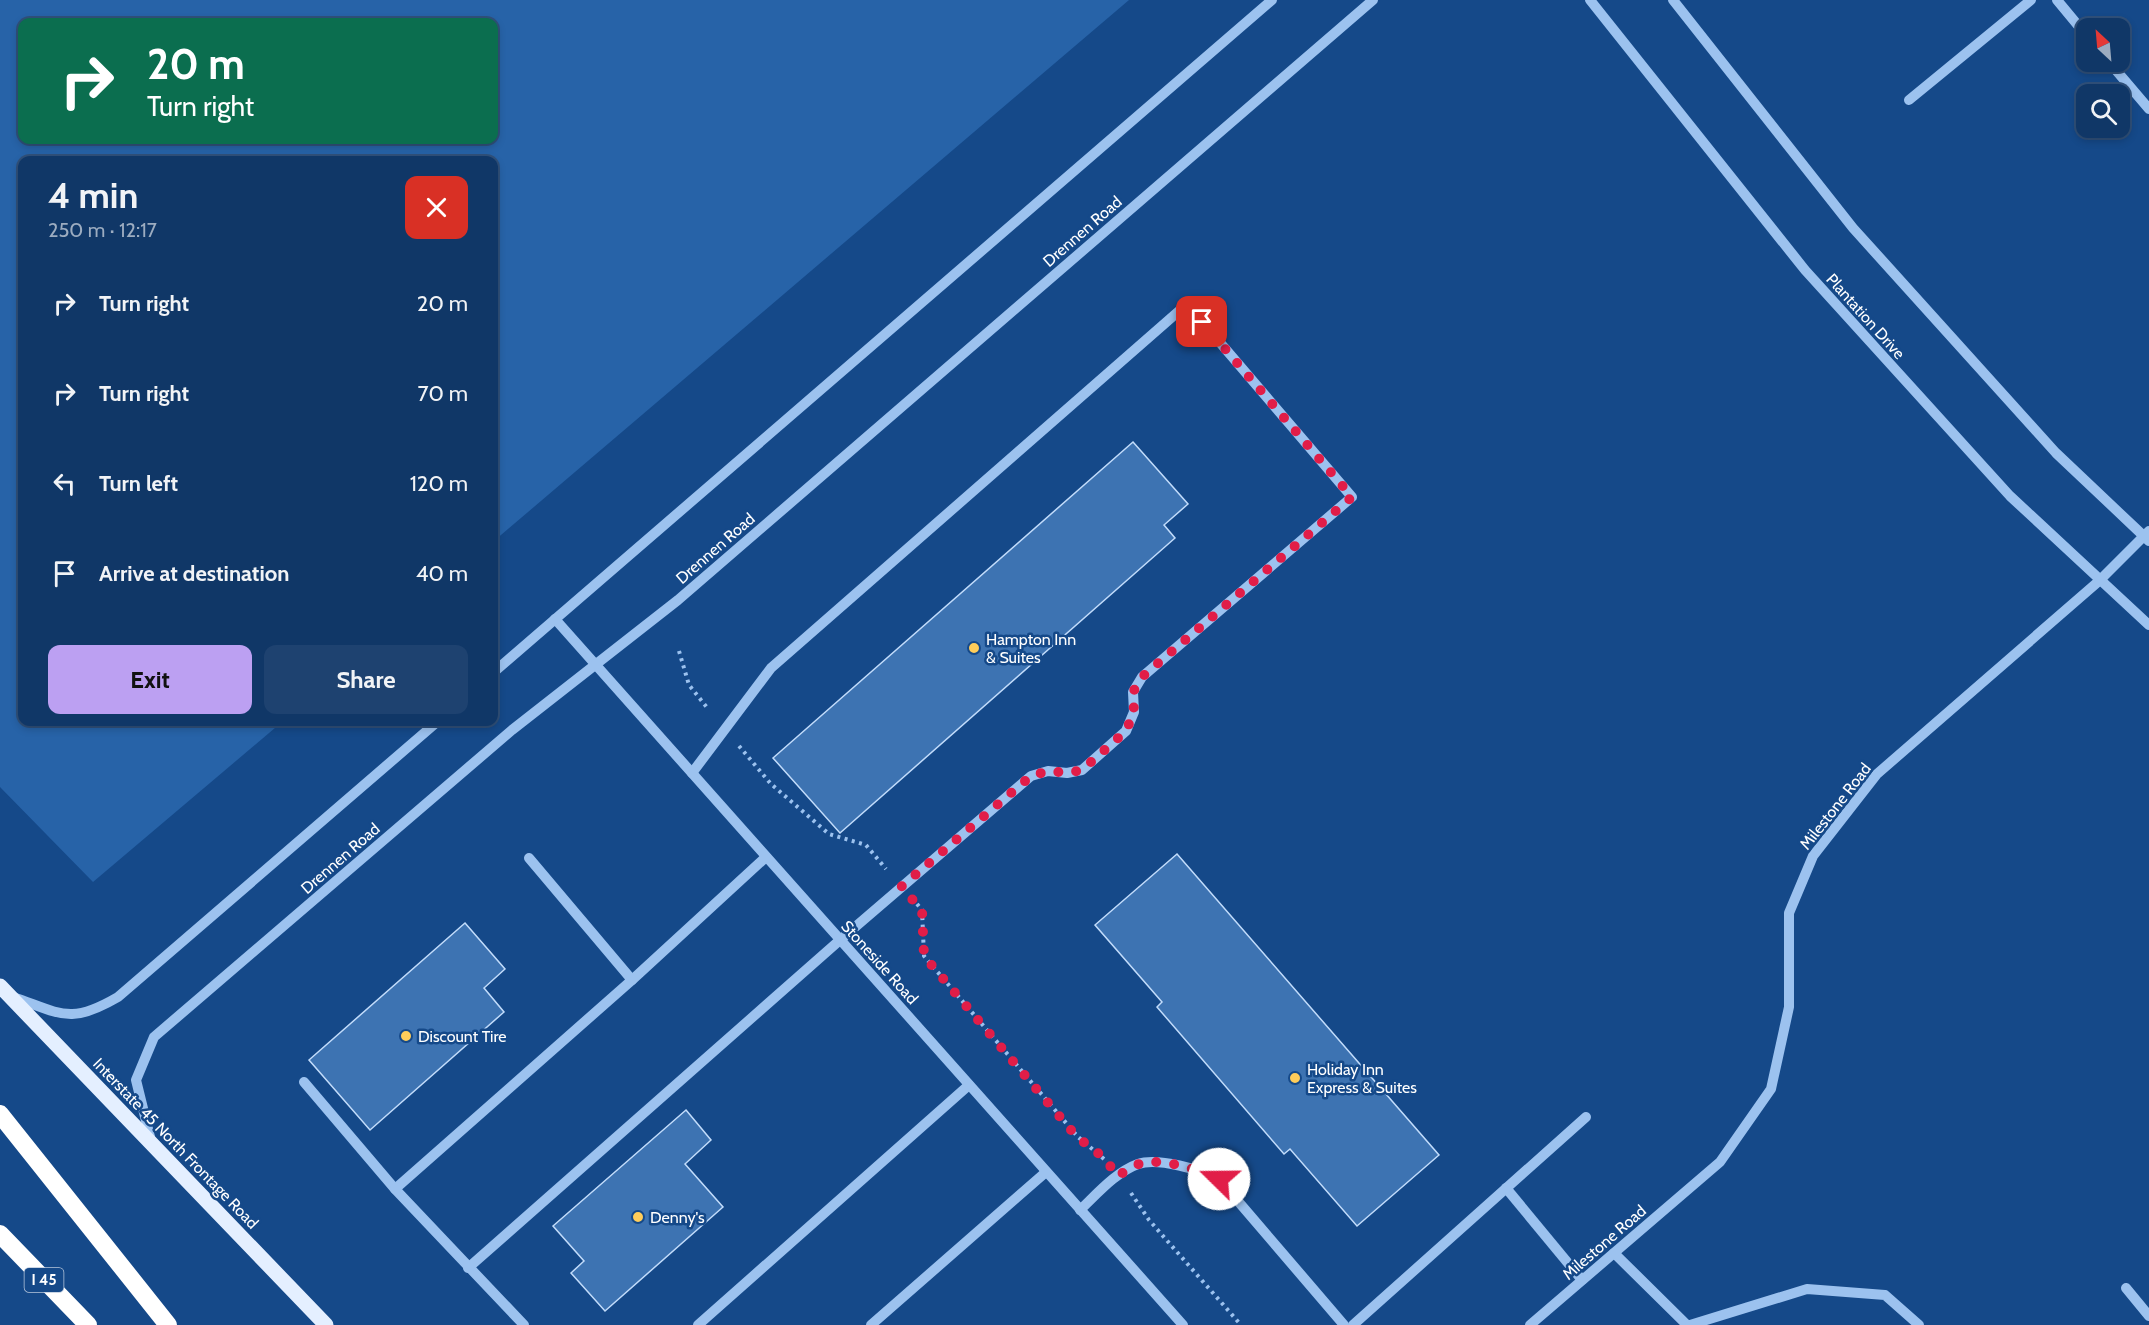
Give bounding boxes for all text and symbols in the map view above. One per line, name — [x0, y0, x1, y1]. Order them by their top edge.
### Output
north arrow — [2076, 18, 2130, 72]
map controls — [2076, 18, 2130, 138]
text: 20 m — [147, 38, 245, 90]
icon: right — [48, 42, 126, 120]
button: search — [2076, 84, 2130, 138]
text: Turn right — [147, 90, 254, 123]
text: 4 min — [48, 173, 138, 217]
button: close — [405, 176, 468, 239]
street label: Drennen Road — [1039, 192, 1126, 271]
text: 250 m · 12:17 — [48, 218, 157, 242]
street label: Plantation Drive — [1822, 270, 1909, 363]
icon: right — [48, 287, 81, 320]
text: Turn right — [99, 290, 189, 317]
text: 20 m — [417, 290, 468, 317]
pin — [1176, 296, 1227, 347]
icon: arrive — [1185, 305, 1218, 338]
icon: right — [48, 377, 81, 410]
text: Turn right — [99, 380, 189, 407]
text: 70 m — [418, 380, 468, 407]
icon: left — [48, 467, 81, 500]
text: Turn left — [99, 470, 178, 497]
text: 120 m — [410, 470, 468, 497]
street label: Drennen Road — [672, 509, 759, 588]
icon: arrive — [48, 557, 81, 590]
text: Arrive at destination — [99, 560, 289, 587]
text: 40 m — [416, 560, 468, 587]
place label: Hampton Inn & Suites — [986, 630, 1076, 667]
marker: Hampton Inn & Suites — [967, 641, 981, 655]
button: Exit — [48, 645, 252, 714]
button: Share — [264, 645, 468, 714]
street label: Milestone Road — [1796, 759, 1875, 853]
street label: Drennen Road — [297, 819, 384, 898]
street label: Stoneside Road — [837, 917, 922, 1008]
place label: Discount Tire — [418, 1027, 507, 1046]
marker: Discount Tire — [399, 1029, 413, 1043]
street label: Interstate 45 North Frontage Road — [89, 1054, 262, 1233]
place label: Holiday Inn Express & Suites — [1307, 1060, 1417, 1097]
marker: Holiday Inn Express & Suites — [1288, 1071, 1302, 1085]
position arrow — [1187, 1147, 1251, 1211]
street label: Milestone Road — [1559, 1201, 1650, 1284]
place label: Denny's — [650, 1208, 705, 1227]
marker: Denny's — [631, 1210, 645, 1224]
road number: I 45 — [24, 1268, 63, 1292]

